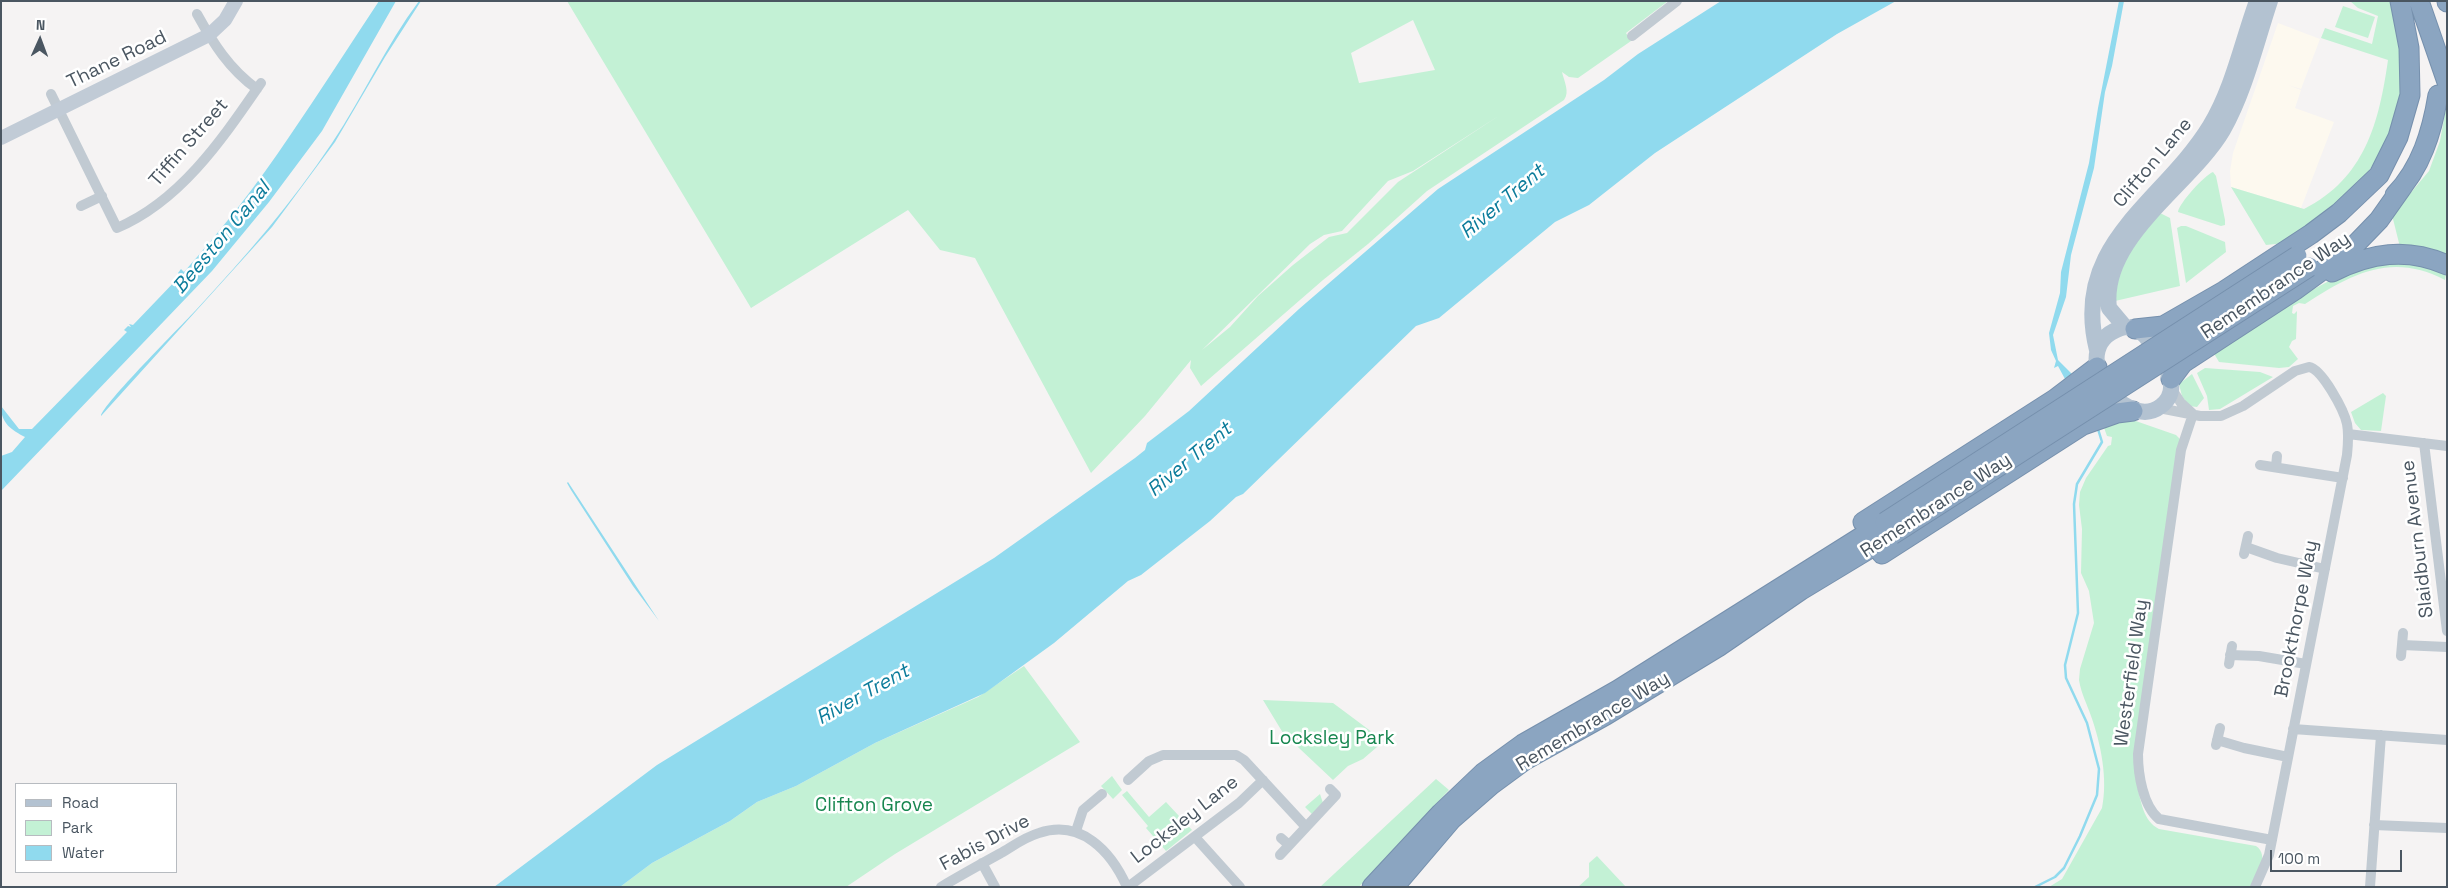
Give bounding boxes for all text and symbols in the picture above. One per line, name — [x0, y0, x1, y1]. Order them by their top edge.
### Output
north arrow — [15, 15, 65, 65]
text: N — [36, 16, 46, 34]
street label: Thane Road — [63, 26, 171, 94]
street label: Tiffin Street — [145, 94, 233, 192]
street label: Clifton Lane — [2109, 113, 2197, 213]
water label: River Trent — [1456, 160, 1550, 244]
water label: Beeston Canal — [168, 177, 276, 299]
street label: Remembrance Way — [2197, 228, 2355, 344]
water label: River Trent — [1143, 418, 1237, 502]
street label: Remembrance Way — [1856, 449, 2016, 563]
street label: Slaidburn Avenue — [2397, 459, 2439, 619]
street label: Brookthorpe Way — [2271, 539, 2323, 699]
street label: Westerfield Way — [2110, 598, 2154, 748]
water label: River Trent — [812, 660, 914, 730]
street label: Remembrance Way — [1512, 667, 1674, 777]
park label: Locksley Park — [1269, 728, 1395, 750]
street label: Locksley Lane — [1127, 771, 1243, 869]
legend — [15, 783, 178, 873]
text: Road — [62, 793, 99, 812]
park label: Clifton Grove — [815, 795, 933, 817]
street label: Fabis Drive — [936, 810, 1034, 876]
text: Park — [62, 818, 93, 837]
scale bar — [2273, 840, 2406, 872]
text: Water — [62, 843, 104, 862]
text: 100 m — [2278, 849, 2320, 868]

